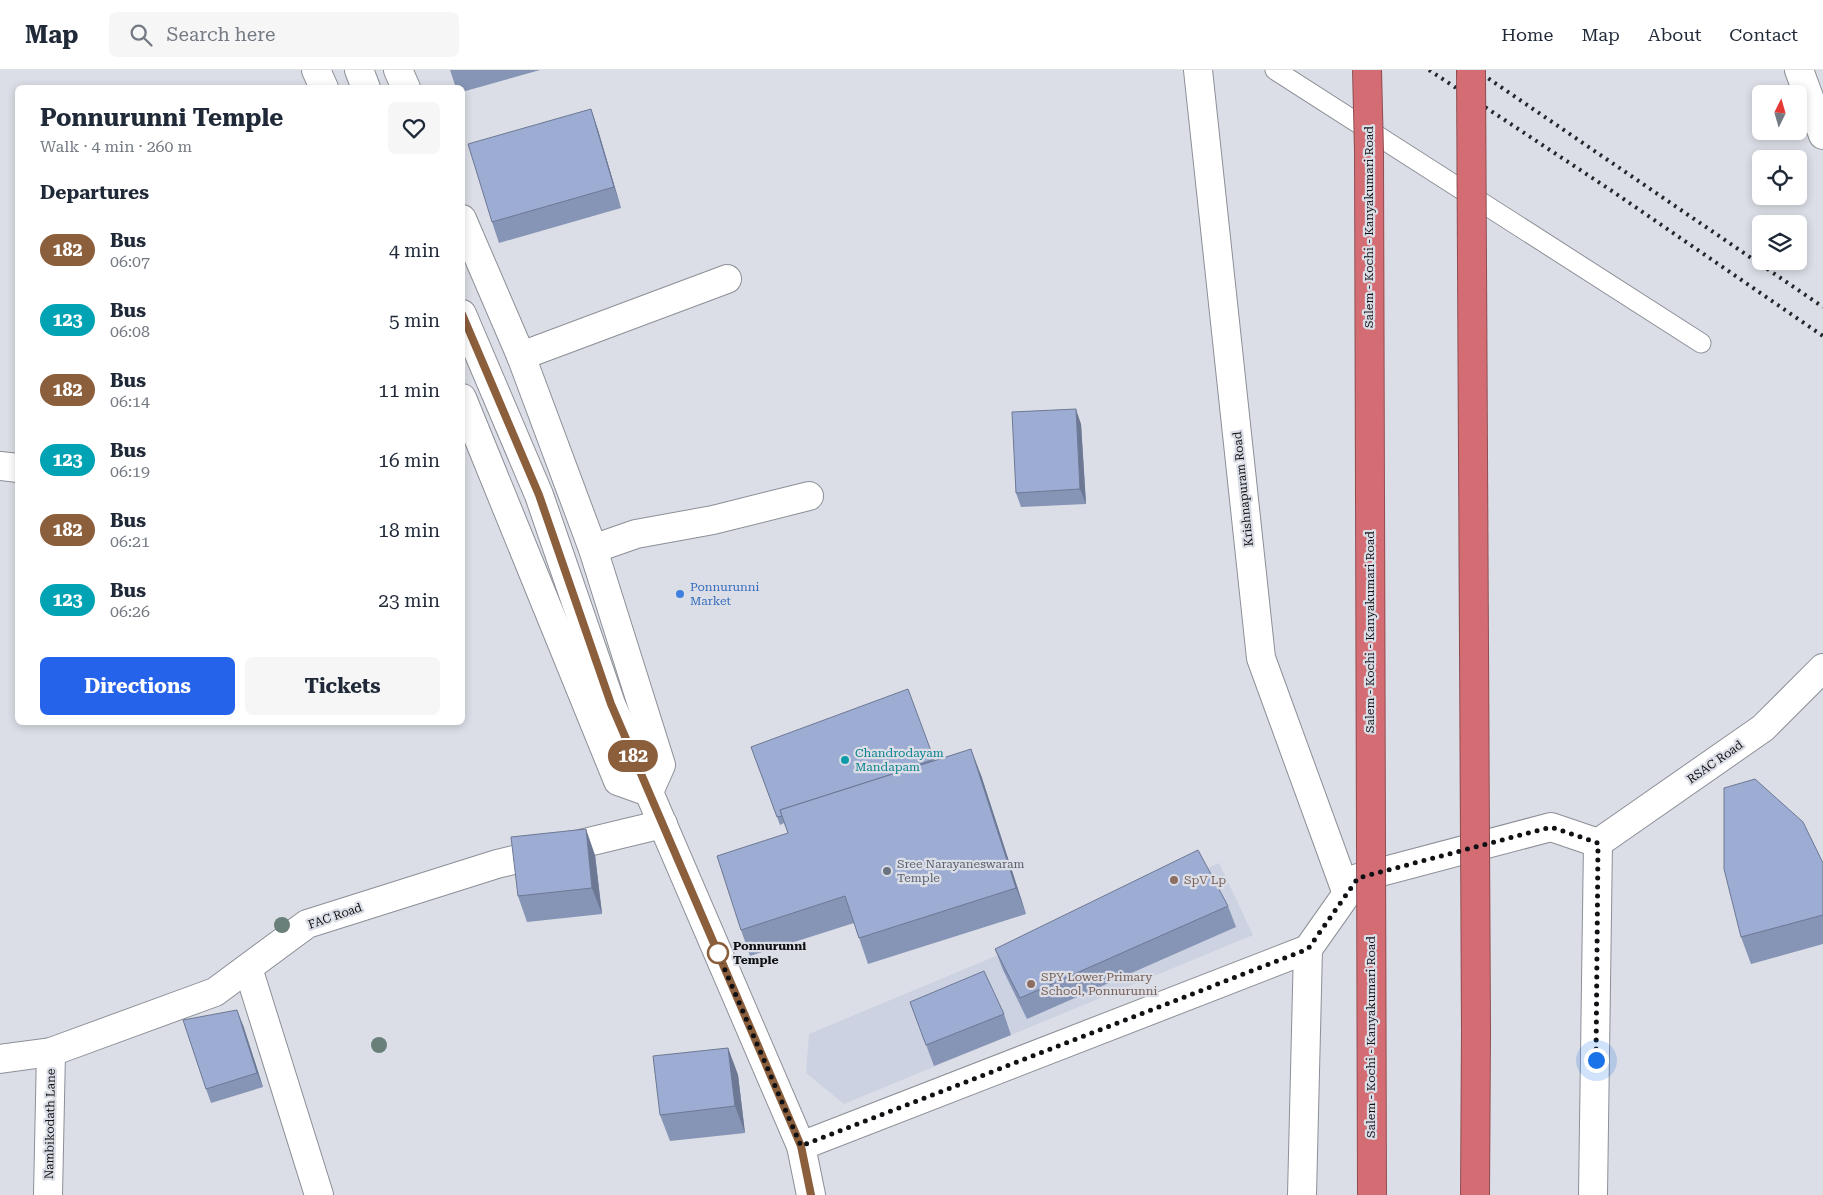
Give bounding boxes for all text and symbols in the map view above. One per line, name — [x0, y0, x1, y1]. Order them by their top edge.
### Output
search box — [109, 12, 459, 57]
text: Map — [25, 21, 79, 49]
icon: search — [127, 21, 155, 49]
text: Search here — [167, 23, 275, 46]
text: Home — [1501, 24, 1553, 45]
text: Map — [1581, 24, 1620, 45]
text: About — [1648, 24, 1701, 45]
text: Contact — [1729, 24, 1798, 45]
north arrow — [1752, 85, 1808, 140]
map controls — [1752, 85, 1807, 270]
button: heart — [388, 102, 440, 154]
text: Ponnurunni Temple — [40, 104, 283, 132]
street label: Salem - Kochi - Kanyakumari Road — [1362, 126, 1376, 328]
text: Walk · 4 min · 260 m — [40, 137, 192, 156]
button: locate — [1752, 150, 1807, 205]
text: Departures — [40, 181, 149, 204]
button: layers — [1752, 215, 1807, 270]
text: Bus — [110, 229, 146, 252]
text: 182 — [52, 239, 83, 260]
text: 4 min — [389, 239, 440, 262]
text: 06:07 — [110, 252, 150, 271]
text: Bus — [110, 299, 146, 322]
text: 123 — [52, 309, 83, 330]
text: 5 min — [389, 309, 440, 332]
text: 06:08 — [110, 322, 150, 341]
text: Bus — [110, 369, 146, 392]
text: 182 — [52, 379, 83, 400]
text: 11 min — [378, 379, 440, 402]
text: 06:14 — [110, 392, 150, 411]
street label: Krishnapuram Road — [1230, 431, 1256, 547]
text: Bus — [110, 439, 146, 462]
text: 123 — [52, 449, 83, 470]
text: 16 min — [378, 449, 440, 472]
text: 06:19 — [110, 462, 150, 481]
text: Bus — [110, 509, 146, 532]
text: 182 — [52, 519, 83, 540]
text: 18 min — [378, 519, 440, 542]
street label: Salem - Kochi - Kanyakumari Road — [1363, 531, 1377, 733]
text: 06:21 — [110, 532, 150, 551]
text: Bus — [110, 579, 146, 602]
place label: Ponnurunni Market — [690, 580, 760, 608]
marker: Ponnurunni Market — [674, 588, 686, 600]
text: 123 — [52, 589, 83, 610]
text: 23 min — [378, 589, 440, 612]
text: 06:26 — [110, 602, 150, 621]
button: Directions — [40, 657, 235, 715]
button: Tickets — [245, 657, 440, 715]
street label: RSAC Road — [1684, 737, 1746, 786]
line badge: 182 — [604, 740, 662, 772]
text: 182 — [618, 745, 648, 766]
place label: Chandrodayam Mandapam — [855, 746, 944, 774]
marker: Chandrodayam Mandapam — [839, 754, 851, 766]
place label: Sree Narayaneswaram Temple — [897, 857, 1024, 885]
marker: Sree Narayaneswaram Temple — [881, 865, 893, 877]
place label: SpV Lp — [1184, 873, 1226, 887]
marker: SpV Lp — [1168, 874, 1180, 886]
street label: FAC Road — [306, 900, 364, 932]
street label: Salem - Kochi - Kanyakumari Road — [1364, 936, 1378, 1138]
place label: Ponnurunni Temple — [733, 939, 806, 967]
marker: Ponnurunni Temple — [707, 942, 729, 964]
place label: SPY Lower Primary School, Ponnurunni — [1041, 970, 1157, 998]
marker: SPY Lower Primary School, Ponnurunni — [1025, 978, 1037, 990]
your location — [1584, 1048, 1609, 1073]
street label: Nambikodath Lane — [42, 1068, 58, 1179]

